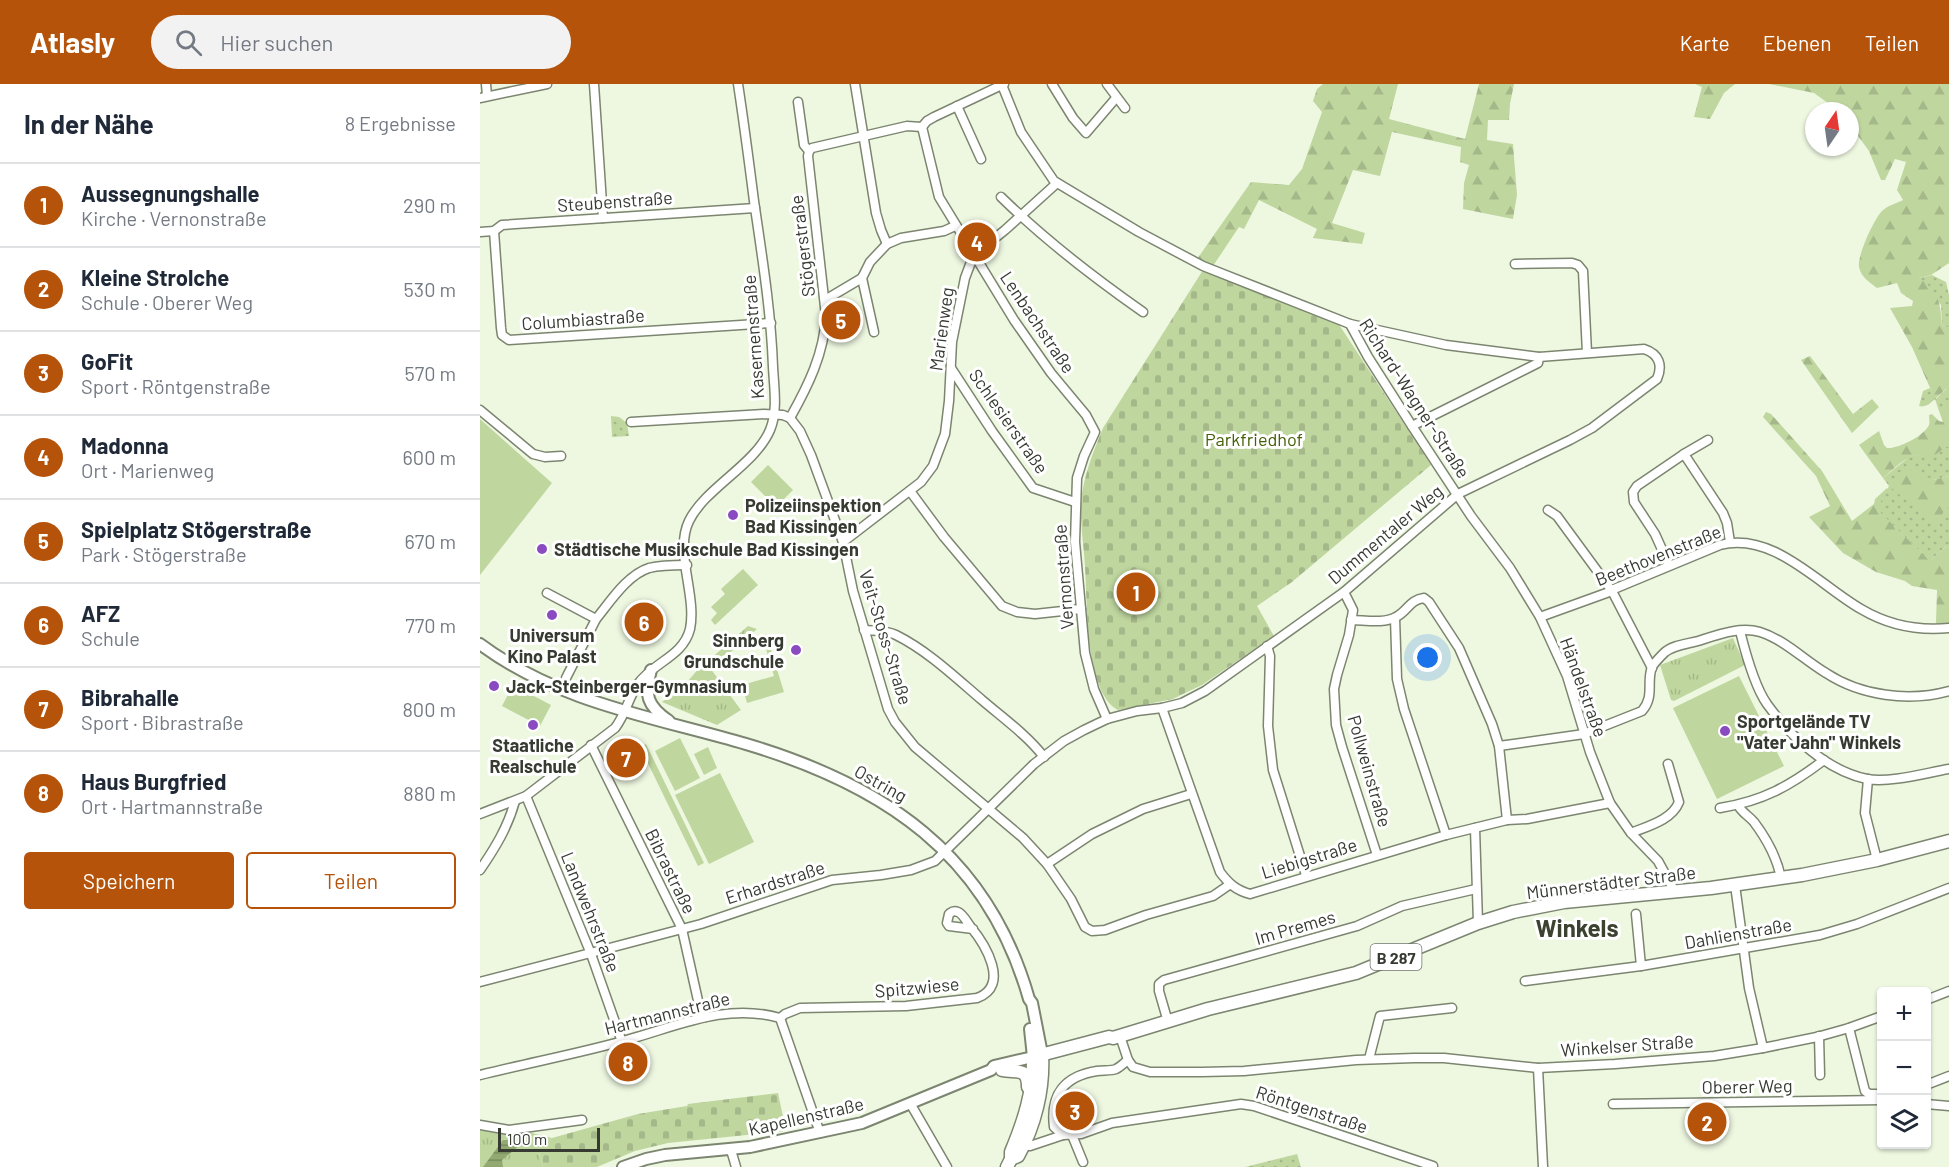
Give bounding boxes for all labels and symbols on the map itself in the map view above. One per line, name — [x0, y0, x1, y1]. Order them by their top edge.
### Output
north arrow — [1805, 102, 1859, 156]
street label: Steubenstraße — [557, 186, 673, 216]
street label: Stögerstraße — [785, 194, 819, 298]
pin: 4 — [958, 220, 996, 264]
street label: Lenbachstraße — [996, 267, 1080, 377]
street label: Kasernenstraße — [738, 274, 768, 400]
street label: Marienweg — [924, 286, 958, 372]
pin: 5 — [822, 298, 860, 342]
street label: Columbiastraße — [521, 304, 645, 334]
street label: Richard-Wagner-Straße — [1355, 314, 1475, 482]
street label: Schlesierstraße — [965, 364, 1053, 478]
park label: Parkfriedhof — [1205, 428, 1303, 450]
street label: Dummentaler Weg — [1323, 480, 1447, 588]
place label: Polizeiinspektion Bad Kissingen — [745, 494, 881, 537]
marker: Polizeiinspektion Bad Kissingen — [726, 508, 740, 522]
street label: Beethovenstraße — [1592, 520, 1724, 590]
street label: Vernonstraße — [1048, 524, 1078, 630]
place label: Städtische Musikschule Bad Kissingen — [554, 538, 859, 560]
marker: Städtische Musikschule Bad Kissingen — [535, 542, 549, 556]
street label: Veit-Stoss-Straße — [855, 567, 917, 707]
pin: 1 — [1116, 570, 1156, 614]
pin: 6 — [624, 600, 664, 644]
marker: Universum Kino Palast — [545, 608, 559, 622]
place label: Universum Kino Palast — [507, 624, 597, 667]
place label: Sinnberg Grundschule — [684, 629, 784, 672]
street label: Händelstraße — [1556, 634, 1612, 740]
marker: Sinnberg Grundschule — [789, 643, 803, 657]
your location — [1413, 643, 1442, 672]
place label: Jack-Steinberger-Gymnasium — [506, 675, 747, 697]
marker: Jack-Steinberger-Gymnasium — [487, 679, 501, 693]
place label: Sportgelände TV "Vater Jahn" Winkels — [1737, 710, 1901, 753]
street label: Pollweinstraße — [1344, 712, 1396, 830]
marker: Staatliche Realschule — [526, 718, 540, 732]
marker: Sportgelände TV "Vater Jahn" Winkels — [1718, 724, 1732, 738]
place label: Staatliche Realschule — [489, 734, 577, 777]
pin: 7 — [606, 736, 646, 780]
street label: Ostring — [851, 760, 911, 806]
street label: Bibrastraße — [641, 825, 701, 917]
street label: Liebigstraße — [1259, 833, 1359, 883]
street label: Landwehrstraße — [557, 849, 625, 975]
street label: Erhardstraße — [723, 856, 827, 908]
street label: Münnerstädter Straße — [1525, 861, 1697, 903]
street label: Im Premes — [1252, 905, 1338, 949]
district label: Winkels — [1536, 913, 1618, 942]
street label: Dahlienstraße — [1683, 913, 1793, 953]
road number: B 287 — [1370, 944, 1422, 970]
street label: Spitzwiese — [874, 972, 960, 1002]
street label: Hartmannstraße — [602, 987, 732, 1039]
street label: Winkelser Straße — [1560, 1029, 1694, 1061]
pin: 8 — [608, 1040, 648, 1084]
street label: Oberer Weg — [1701, 1074, 1793, 1098]
street label: Röntgenstraße — [1253, 1081, 1371, 1137]
pin: 3 — [1056, 1088, 1094, 1134]
street label: Kapellenstraße — [746, 1092, 866, 1140]
pin: 2 — [1688, 1100, 1726, 1144]
scale bar — [498, 1125, 600, 1152]

